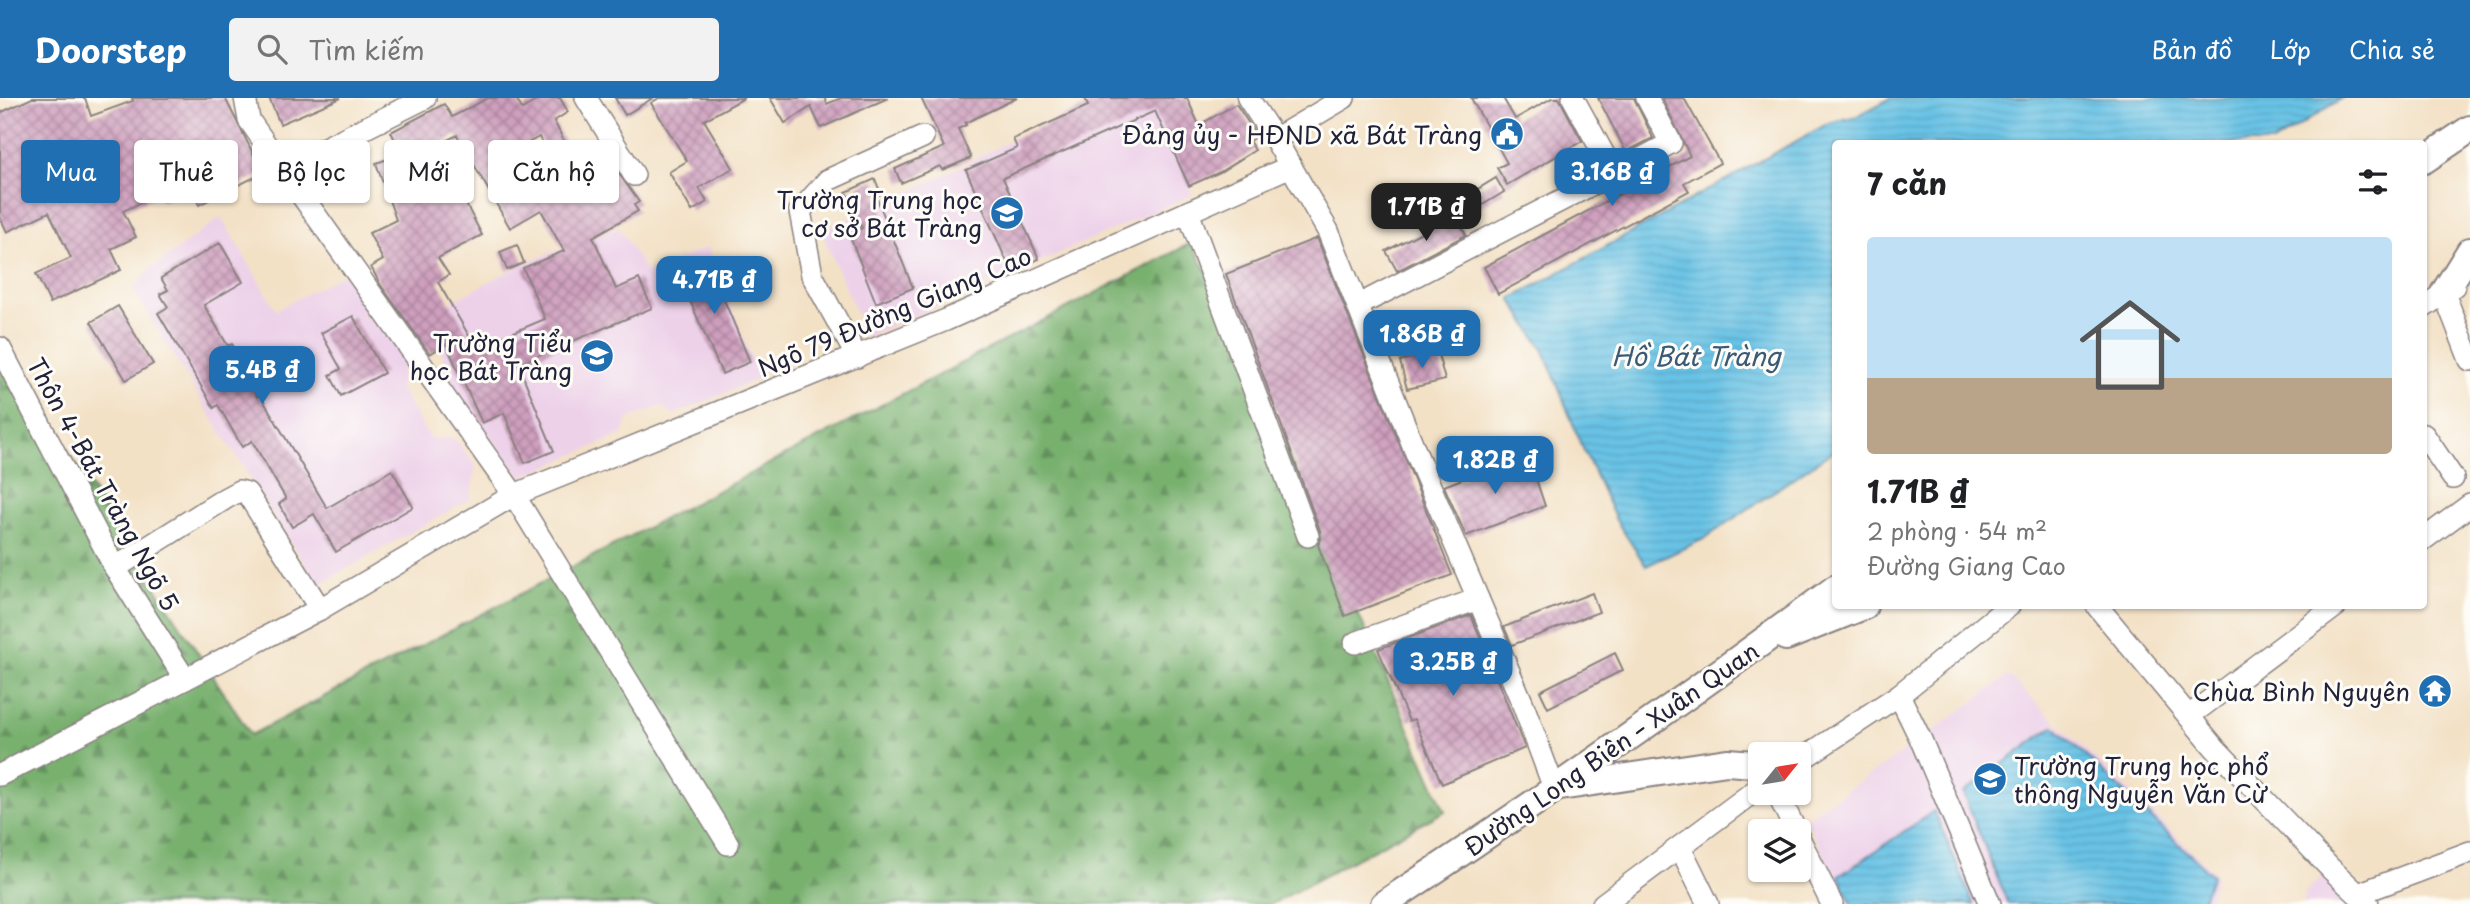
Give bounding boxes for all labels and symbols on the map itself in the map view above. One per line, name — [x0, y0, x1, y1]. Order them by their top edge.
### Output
public building icon: Đảng ủy - HĐND xã Bát Tràng — [1488, 115, 1526, 153]
place label: Đảng ủy - HĐND xã Bát Tràng — [1122, 116, 1482, 152]
pin: 3.16B ₫ — [1547, 148, 1677, 208]
place label: Trường Trung học cơ sở Bát Tràng — [776, 181, 982, 245]
pin: 1.71B ₫ — [1361, 184, 1491, 243]
school or university icon: Trường Trung học cơ sở Bát Tràng — [988, 194, 1026, 232]
street label: Ngõ 79 Đường Giang Cao — [751, 237, 1037, 385]
pin: 4.71B ₫ — [649, 256, 779, 316]
pin: 1.86B ₫ — [1357, 310, 1487, 370]
place label: Trường Tiểu học Bát Tràng — [410, 324, 572, 388]
water label: Hồ Bát Tràng — [1612, 336, 1782, 375]
school or university icon: Trường Tiểu học Bát Tràng — [578, 337, 616, 375]
pin: 5.4B ₫ — [205, 346, 319, 406]
street label: Thôn 4-Bát Tràng Ngõ 5 — [19, 351, 189, 617]
pin: 1.82B ₫ — [1430, 436, 1560, 496]
street label: Đường Long Biên – Xuân Quan — [1456, 632, 1766, 864]
pin: 3.25B ₫ — [1388, 638, 1518, 698]
temple icon: Chùa Bình Nguyên — [2416, 672, 2454, 710]
place label: Chùa Bình Nguyên — [2192, 673, 2410, 709]
north arrow — [1748, 742, 1811, 805]
place label: Trường Trung học phổ thông Nguyễn Văn Cừ — [2014, 747, 2269, 811]
school or university icon: Trường Trung học phổ thông Nguyễn Văn Cừ — [1971, 760, 2009, 798]

